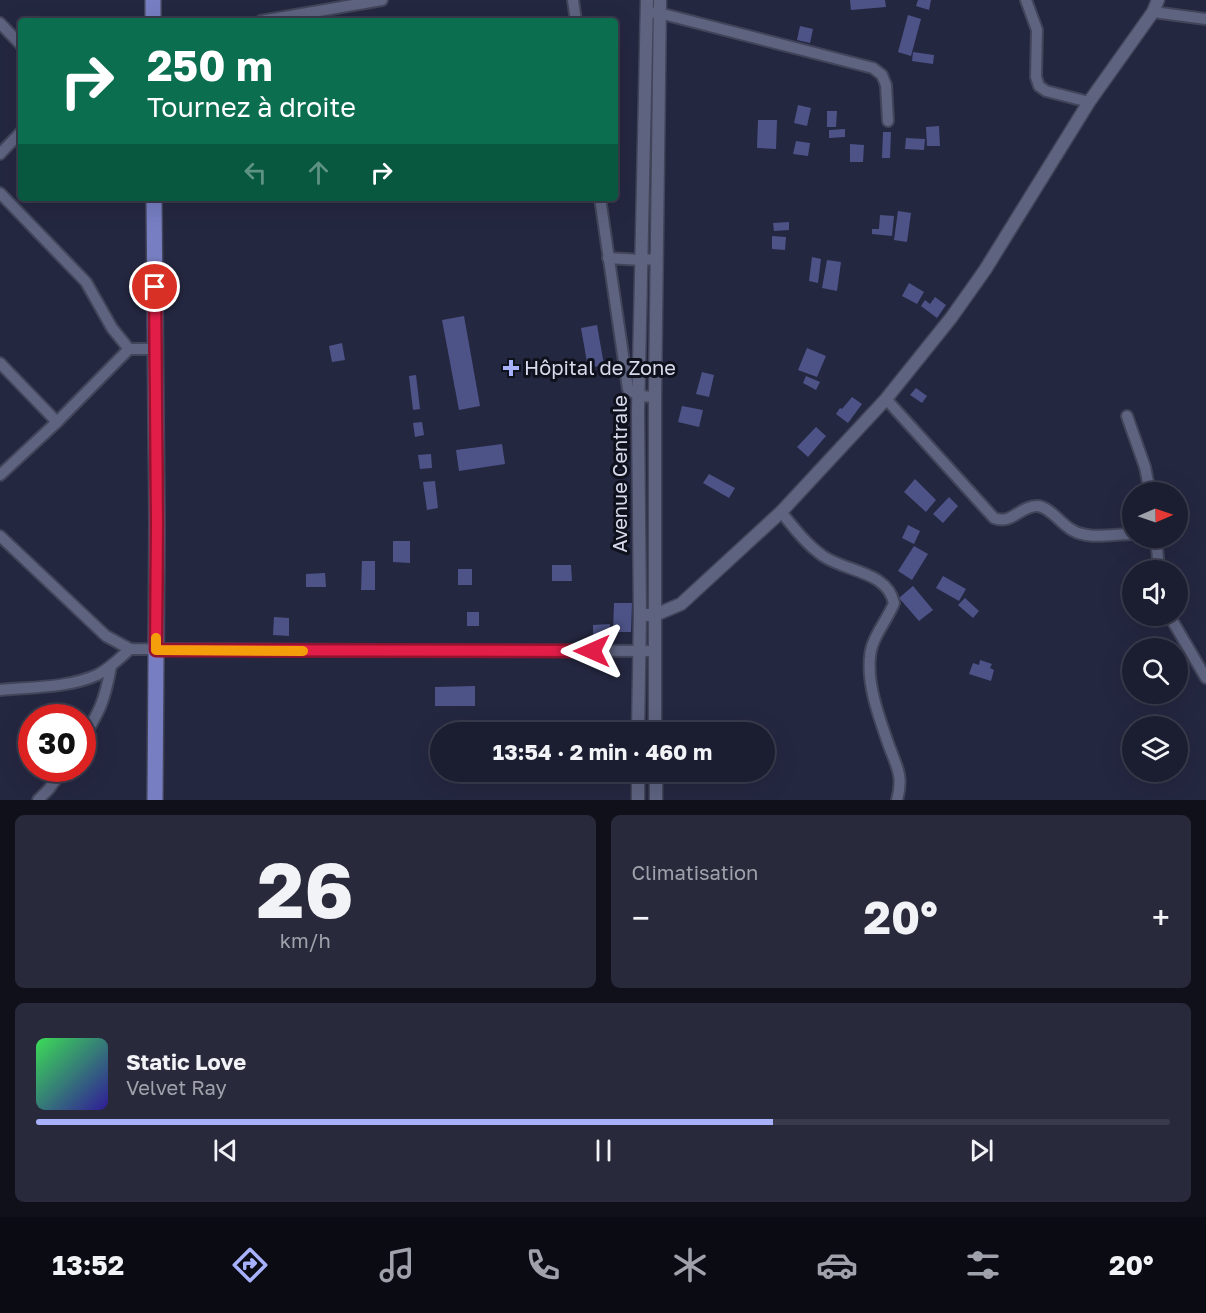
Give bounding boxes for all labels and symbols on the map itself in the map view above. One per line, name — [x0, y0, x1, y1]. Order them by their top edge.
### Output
pin — [129, 261, 180, 312]
place label: Hôpital de Zone — [524, 355, 676, 379]
marker: Hôpital de Zone — [502, 359, 520, 377]
street label: Avenue Centrale — [607, 395, 631, 553]
north arrow — [1122, 482, 1188, 548]
position arrow — [560, 619, 624, 683]
speed limit sign: 30 — [18, 704, 96, 782]

